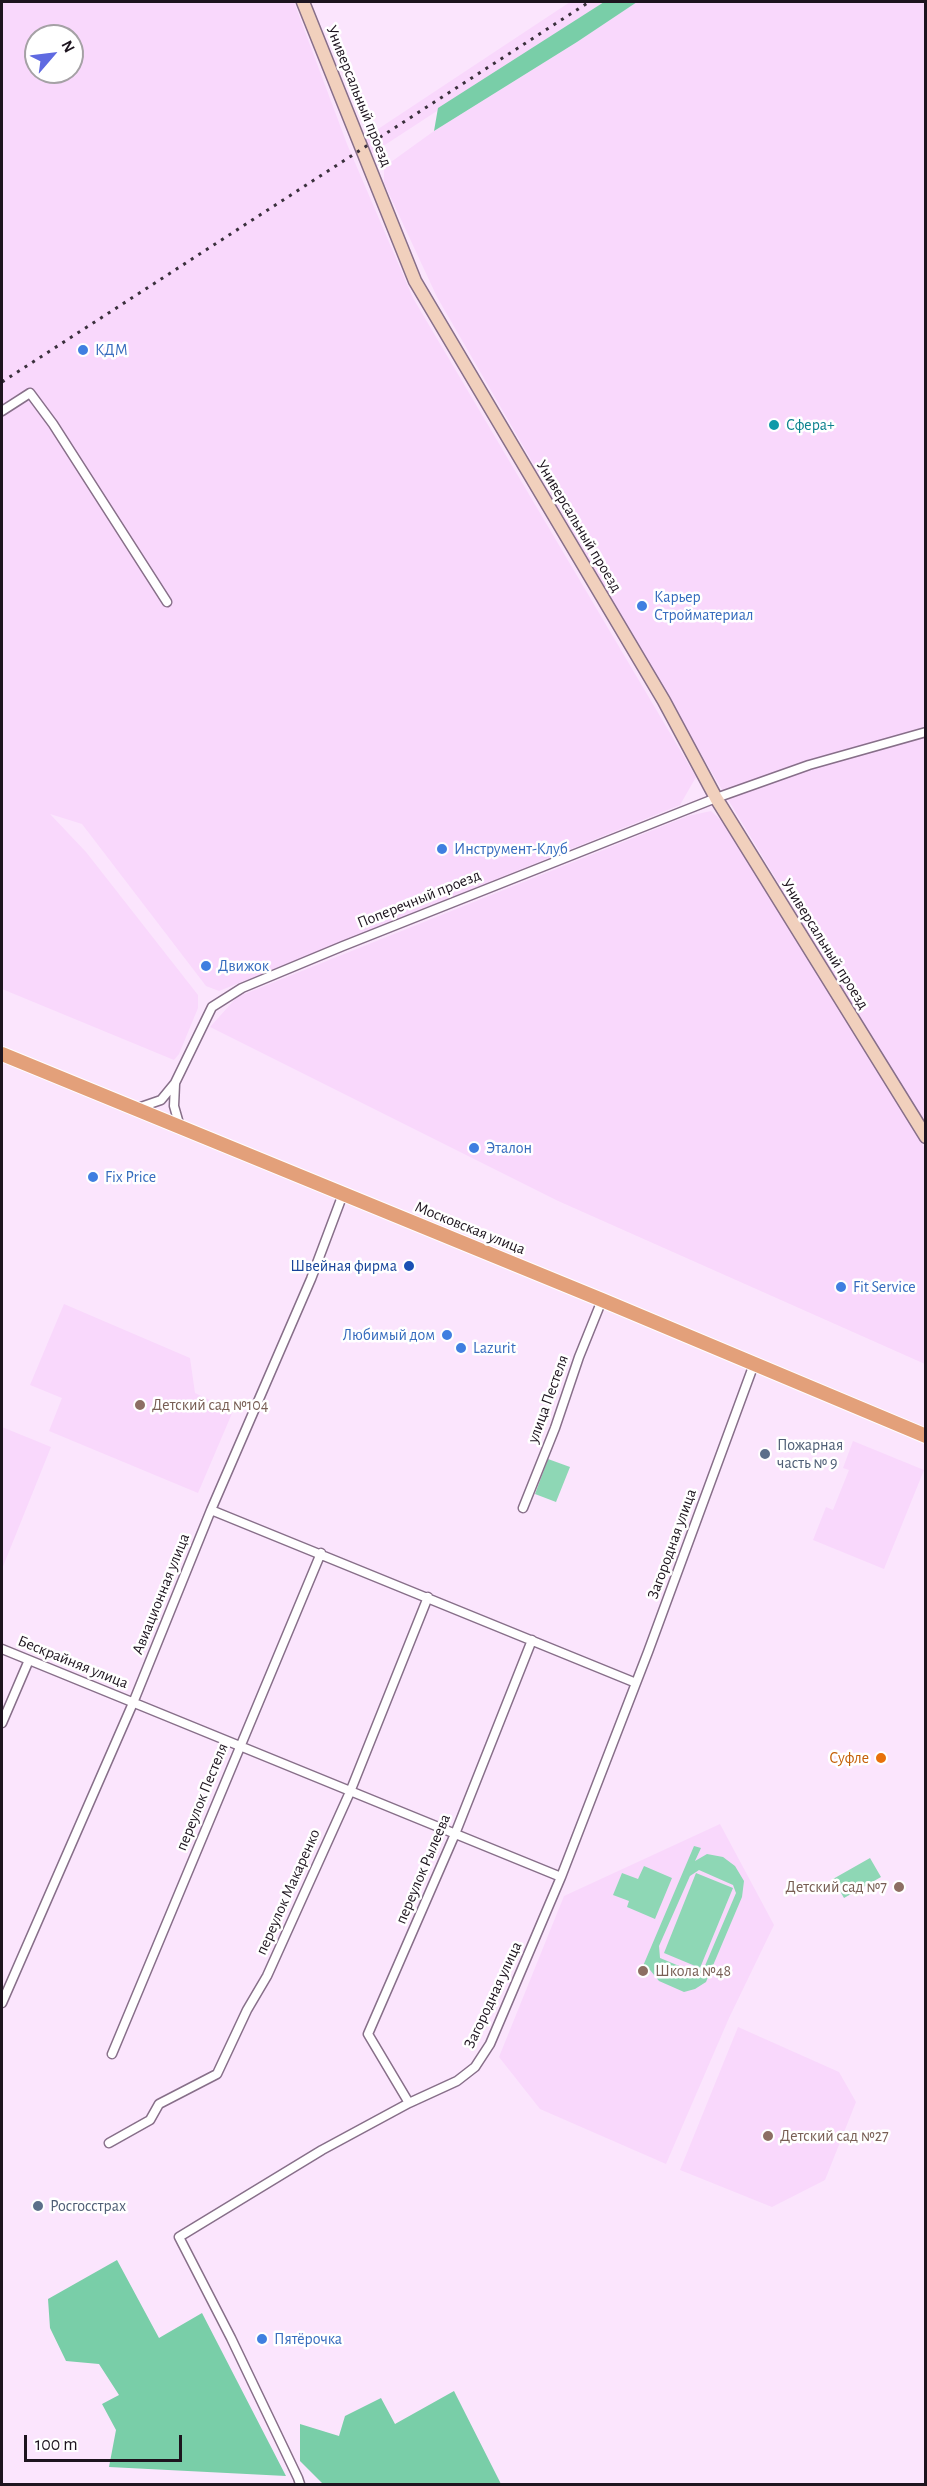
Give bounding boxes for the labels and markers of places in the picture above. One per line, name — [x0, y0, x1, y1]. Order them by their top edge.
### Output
place label: КДМ — [95, 340, 128, 360]
marker: КДМ — [76, 343, 90, 357]
place label: Сфера+ — [786, 415, 835, 435]
marker: Сфера+ — [767, 418, 781, 432]
place label: Карьер Стройматериал — [654, 587, 754, 625]
marker: Карьер Стройматериал — [635, 599, 649, 613]
place label: Инструмент-Клуб — [454, 839, 568, 859]
marker: Инструмент-Клуб — [435, 842, 449, 856]
place label: Движок — [218, 956, 269, 976]
marker: Движок — [199, 959, 213, 973]
place label: Эталон — [486, 1138, 532, 1158]
marker: Эталон — [467, 1141, 481, 1155]
place label: Fix Price — [105, 1167, 156, 1187]
marker: Fix Price — [86, 1170, 100, 1184]
place label: Швейная фирма — [290, 1256, 397, 1276]
marker: Швейная фирма — [402, 1259, 416, 1273]
place label: Fit Service — [853, 1277, 916, 1297]
marker: Fit Service — [834, 1280, 848, 1294]
place label: Любимый дом — [343, 1325, 435, 1345]
marker: Любимый дом — [440, 1328, 454, 1342]
place label: Lazurit — [473, 1338, 516, 1358]
marker: Lazurit — [454, 1341, 468, 1355]
place label: Детский сад №104 — [152, 1395, 268, 1415]
marker: Детский сад №104 — [133, 1398, 147, 1412]
place label: Пожарная часть № 9 — [777, 1435, 843, 1473]
marker: Пожарная часть № 9 — [758, 1447, 772, 1461]
place label: Суфле — [829, 1748, 869, 1768]
marker: Суфле — [874, 1751, 888, 1765]
place label: Детский сад №7 — [786, 1877, 887, 1897]
marker: Детский сад №7 — [892, 1880, 906, 1894]
place label: Школа №48 — [655, 1961, 731, 1981]
marker: Школа №48 — [636, 1964, 650, 1978]
place label: Детский сад №27 — [780, 2126, 889, 2146]
marker: Детский сад №27 — [761, 2129, 775, 2143]
place label: Росгосстрах — [50, 2196, 126, 2216]
marker: Росгосстрах — [31, 2199, 45, 2213]
place label: Пятёрочка — [274, 2329, 342, 2349]
marker: Пятёрочка — [255, 2332, 269, 2346]

